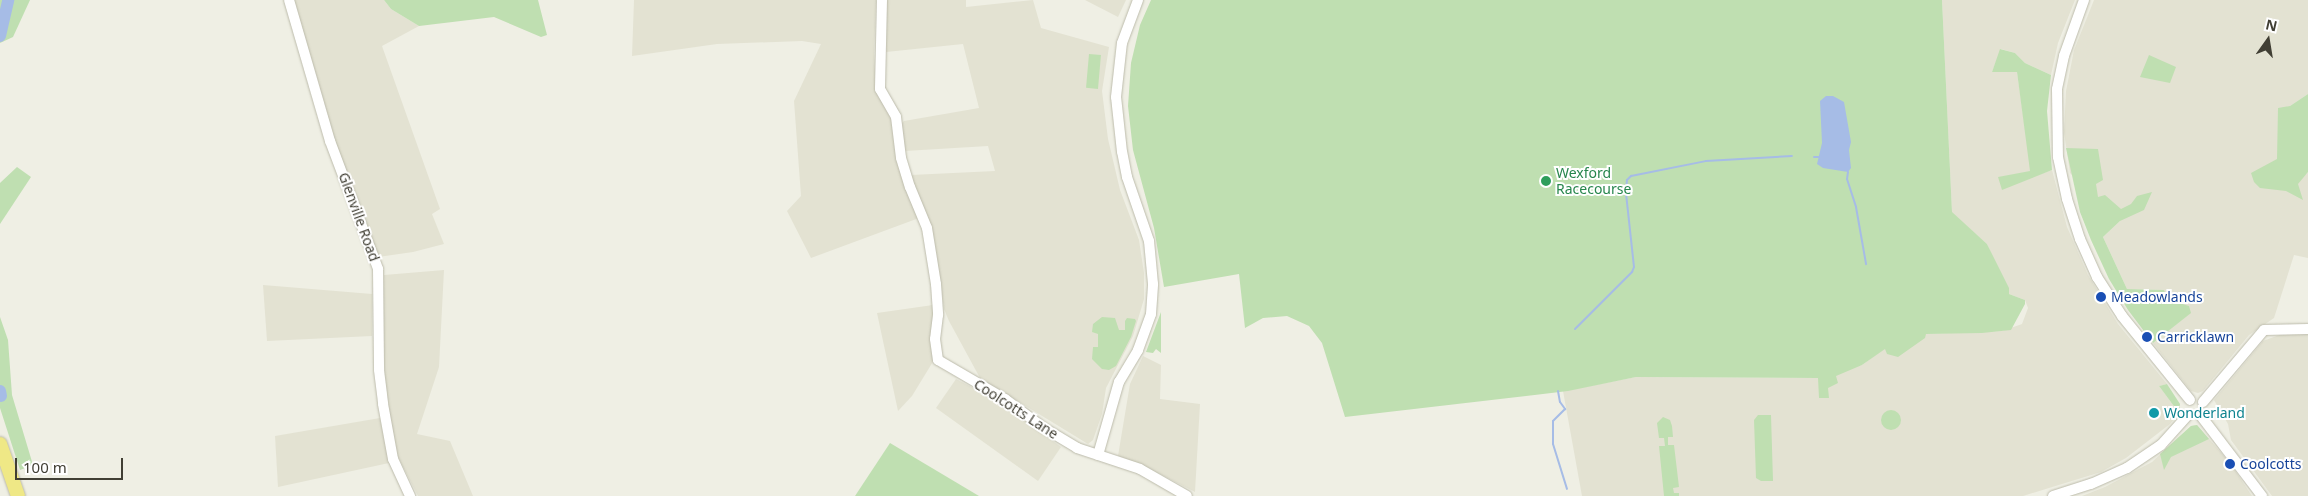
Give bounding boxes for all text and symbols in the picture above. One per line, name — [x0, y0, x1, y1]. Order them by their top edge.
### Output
text: N — [2264, 14, 2279, 35]
north arrow — [2243, 15, 2293, 65]
place label: Wexford Racecourse — [1556, 165, 1631, 198]
street label: Glenville Road — [335, 170, 383, 264]
marker: Wexford Racecourse — [1540, 175, 1552, 187]
place label: Meadowlands — [2111, 289, 2203, 305]
marker: Meadowlands — [2095, 291, 2107, 303]
place label: Carricklawn — [2157, 329, 2234, 345]
marker: Carricklawn — [2141, 331, 2153, 343]
street label: Coolcotts Lane — [971, 376, 1061, 442]
place label: Wonderland — [2164, 405, 2245, 421]
marker: Wonderland — [2148, 407, 2160, 419]
scale bar — [18, 448, 125, 480]
place label: Coolcotts — [2240, 456, 2301, 472]
text: 100 m — [23, 457, 67, 477]
marker: Coolcotts — [2224, 458, 2236, 470]

